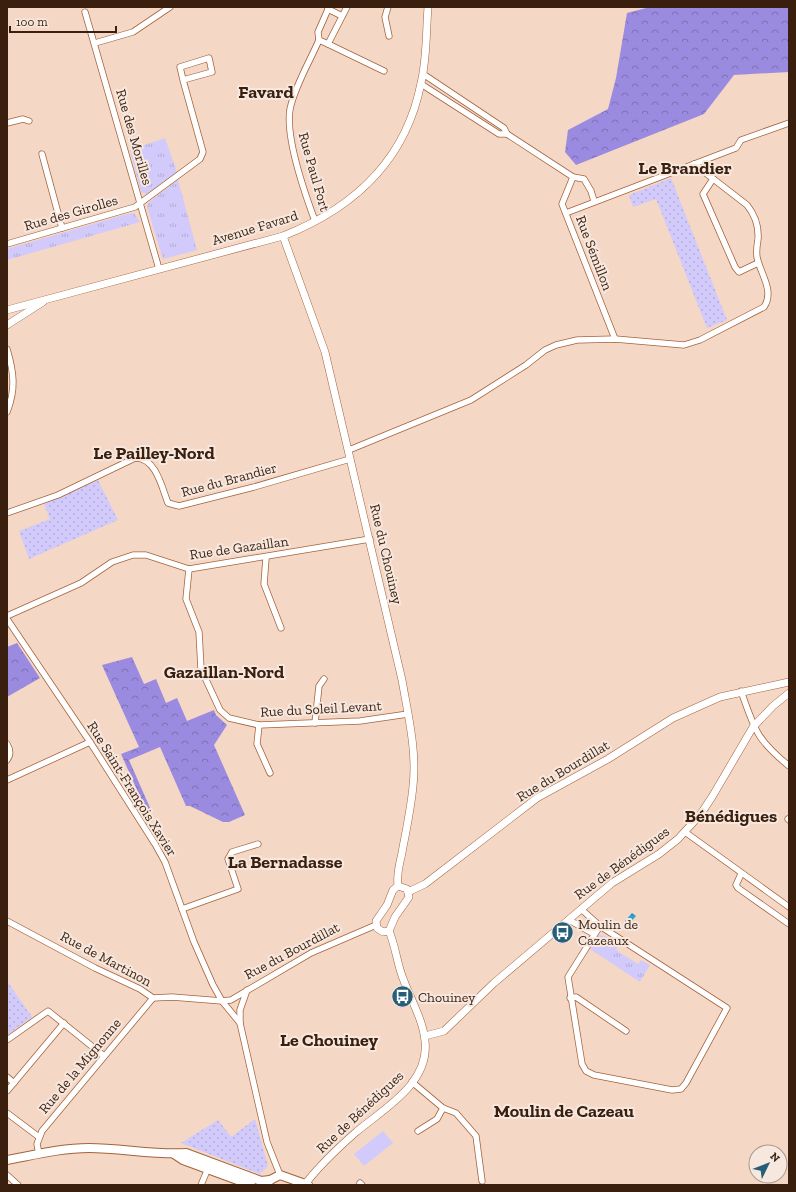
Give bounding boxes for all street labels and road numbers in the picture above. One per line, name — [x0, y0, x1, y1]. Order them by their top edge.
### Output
street label: Rue des Morilles — [112, 87, 156, 187]
street label: Rue Paul Fort — [295, 130, 334, 214]
street label: Rue des Girolles — [22, 192, 120, 234]
street label: Avenue Favard — [210, 207, 300, 249]
street label: Rue Sémillon — [572, 213, 616, 293]
street label: Rue du Brandier — [179, 459, 279, 501]
street label: Rue du Chouiney — [366, 502, 406, 607]
street label: Rue de Gazaillan — [189, 533, 289, 563]
street label: Rue du Soleil Levant — [260, 697, 383, 721]
street label: Rue Saint-François Xavier — [83, 718, 181, 860]
street label: Rue du Bourdillat — [513, 736, 613, 805]
street label: Rue de Bénédigues — [571, 823, 673, 903]
street label: Rue du Bourdillat — [241, 918, 343, 983]
street label: Rue de Martinon — [57, 928, 155, 990]
street label: Rue de la Mignonne — [35, 1015, 125, 1117]
street label: Rue de Bénédigues — [313, 1067, 407, 1157]

